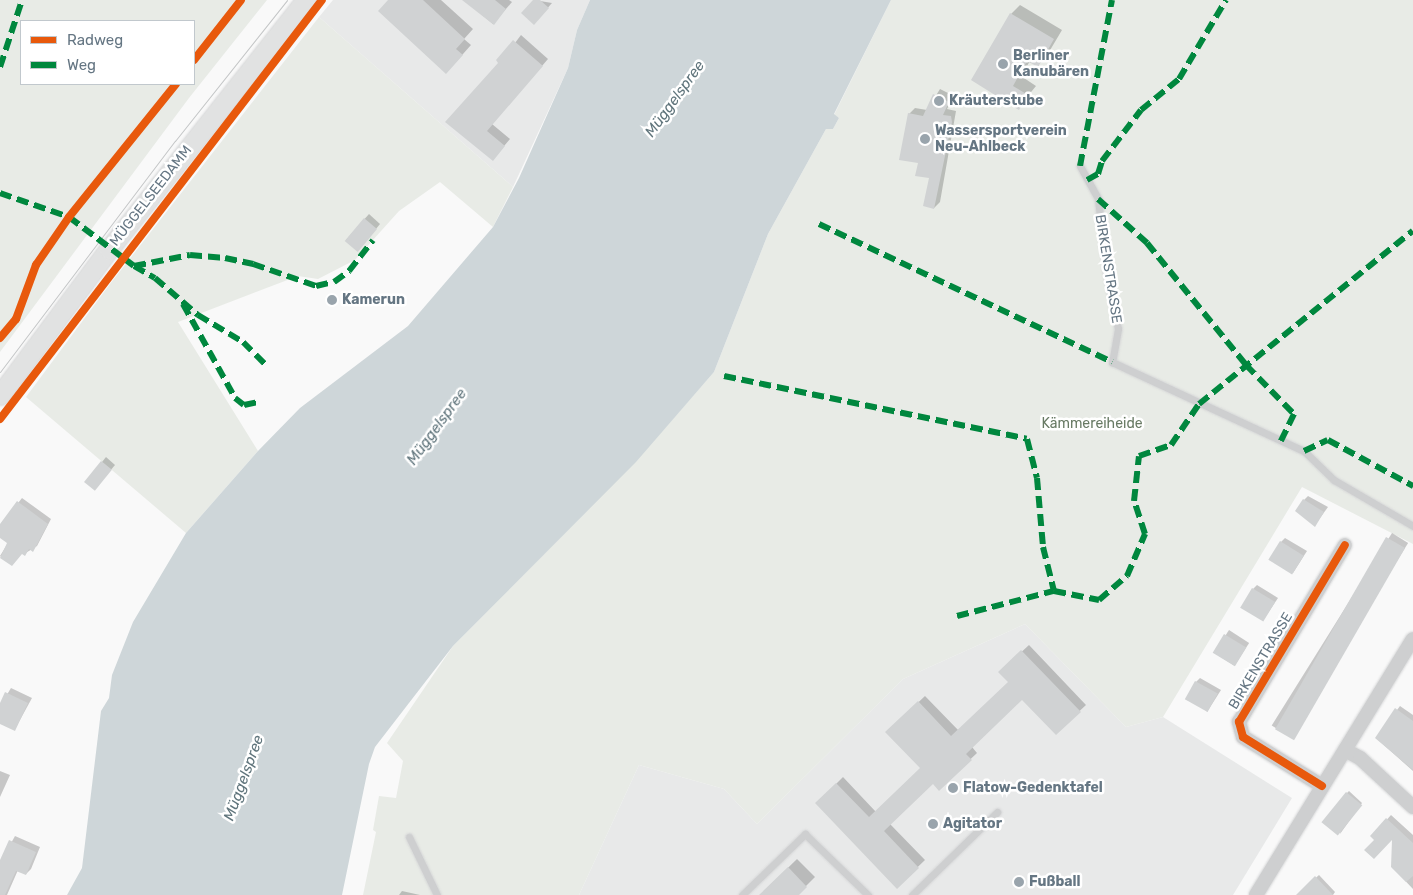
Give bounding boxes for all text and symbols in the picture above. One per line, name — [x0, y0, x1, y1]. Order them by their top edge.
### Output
legend — [20, 20, 195, 85]
text: Radweg — [67, 31, 123, 49]
place label: Berliner Kanubären — [1013, 48, 1089, 80]
text: Weg — [67, 56, 96, 74]
water label: Müggelspree — [641, 57, 709, 141]
marker: Berliner Kanubären — [997, 58, 1009, 70]
place label: Kräuterstube — [949, 93, 1043, 109]
marker: Kräuterstube — [933, 95, 945, 107]
place label: Wassersportverein Neu-Ahlbeck — [935, 123, 1067, 156]
marker: Wassersportverein Neu-Ahlbeck — [919, 133, 931, 145]
street label: MÜGGELSEEDAMM — [106, 142, 196, 250]
street label: BIRKENSTRASSE — [1091, 213, 1125, 325]
place label: Kamerun — [342, 292, 405, 308]
marker: Kamerun — [326, 294, 338, 306]
water label: Müggelspree — [403, 385, 471, 469]
park label: Kämmereiheide — [1041, 416, 1143, 432]
street label: BIRKENSTRASSE — [1225, 610, 1297, 712]
water label: Müggelspree — [220, 733, 268, 823]
place label: Flatow-Gedenktafel — [963, 780, 1103, 796]
marker: Flatow-Gedenktafel — [947, 782, 959, 794]
place label: Agitator — [943, 816, 1002, 832]
marker: Agitator — [927, 818, 939, 830]
place label: Fußball — [1029, 874, 1081, 890]
marker: Fußball — [1013, 876, 1025, 888]

